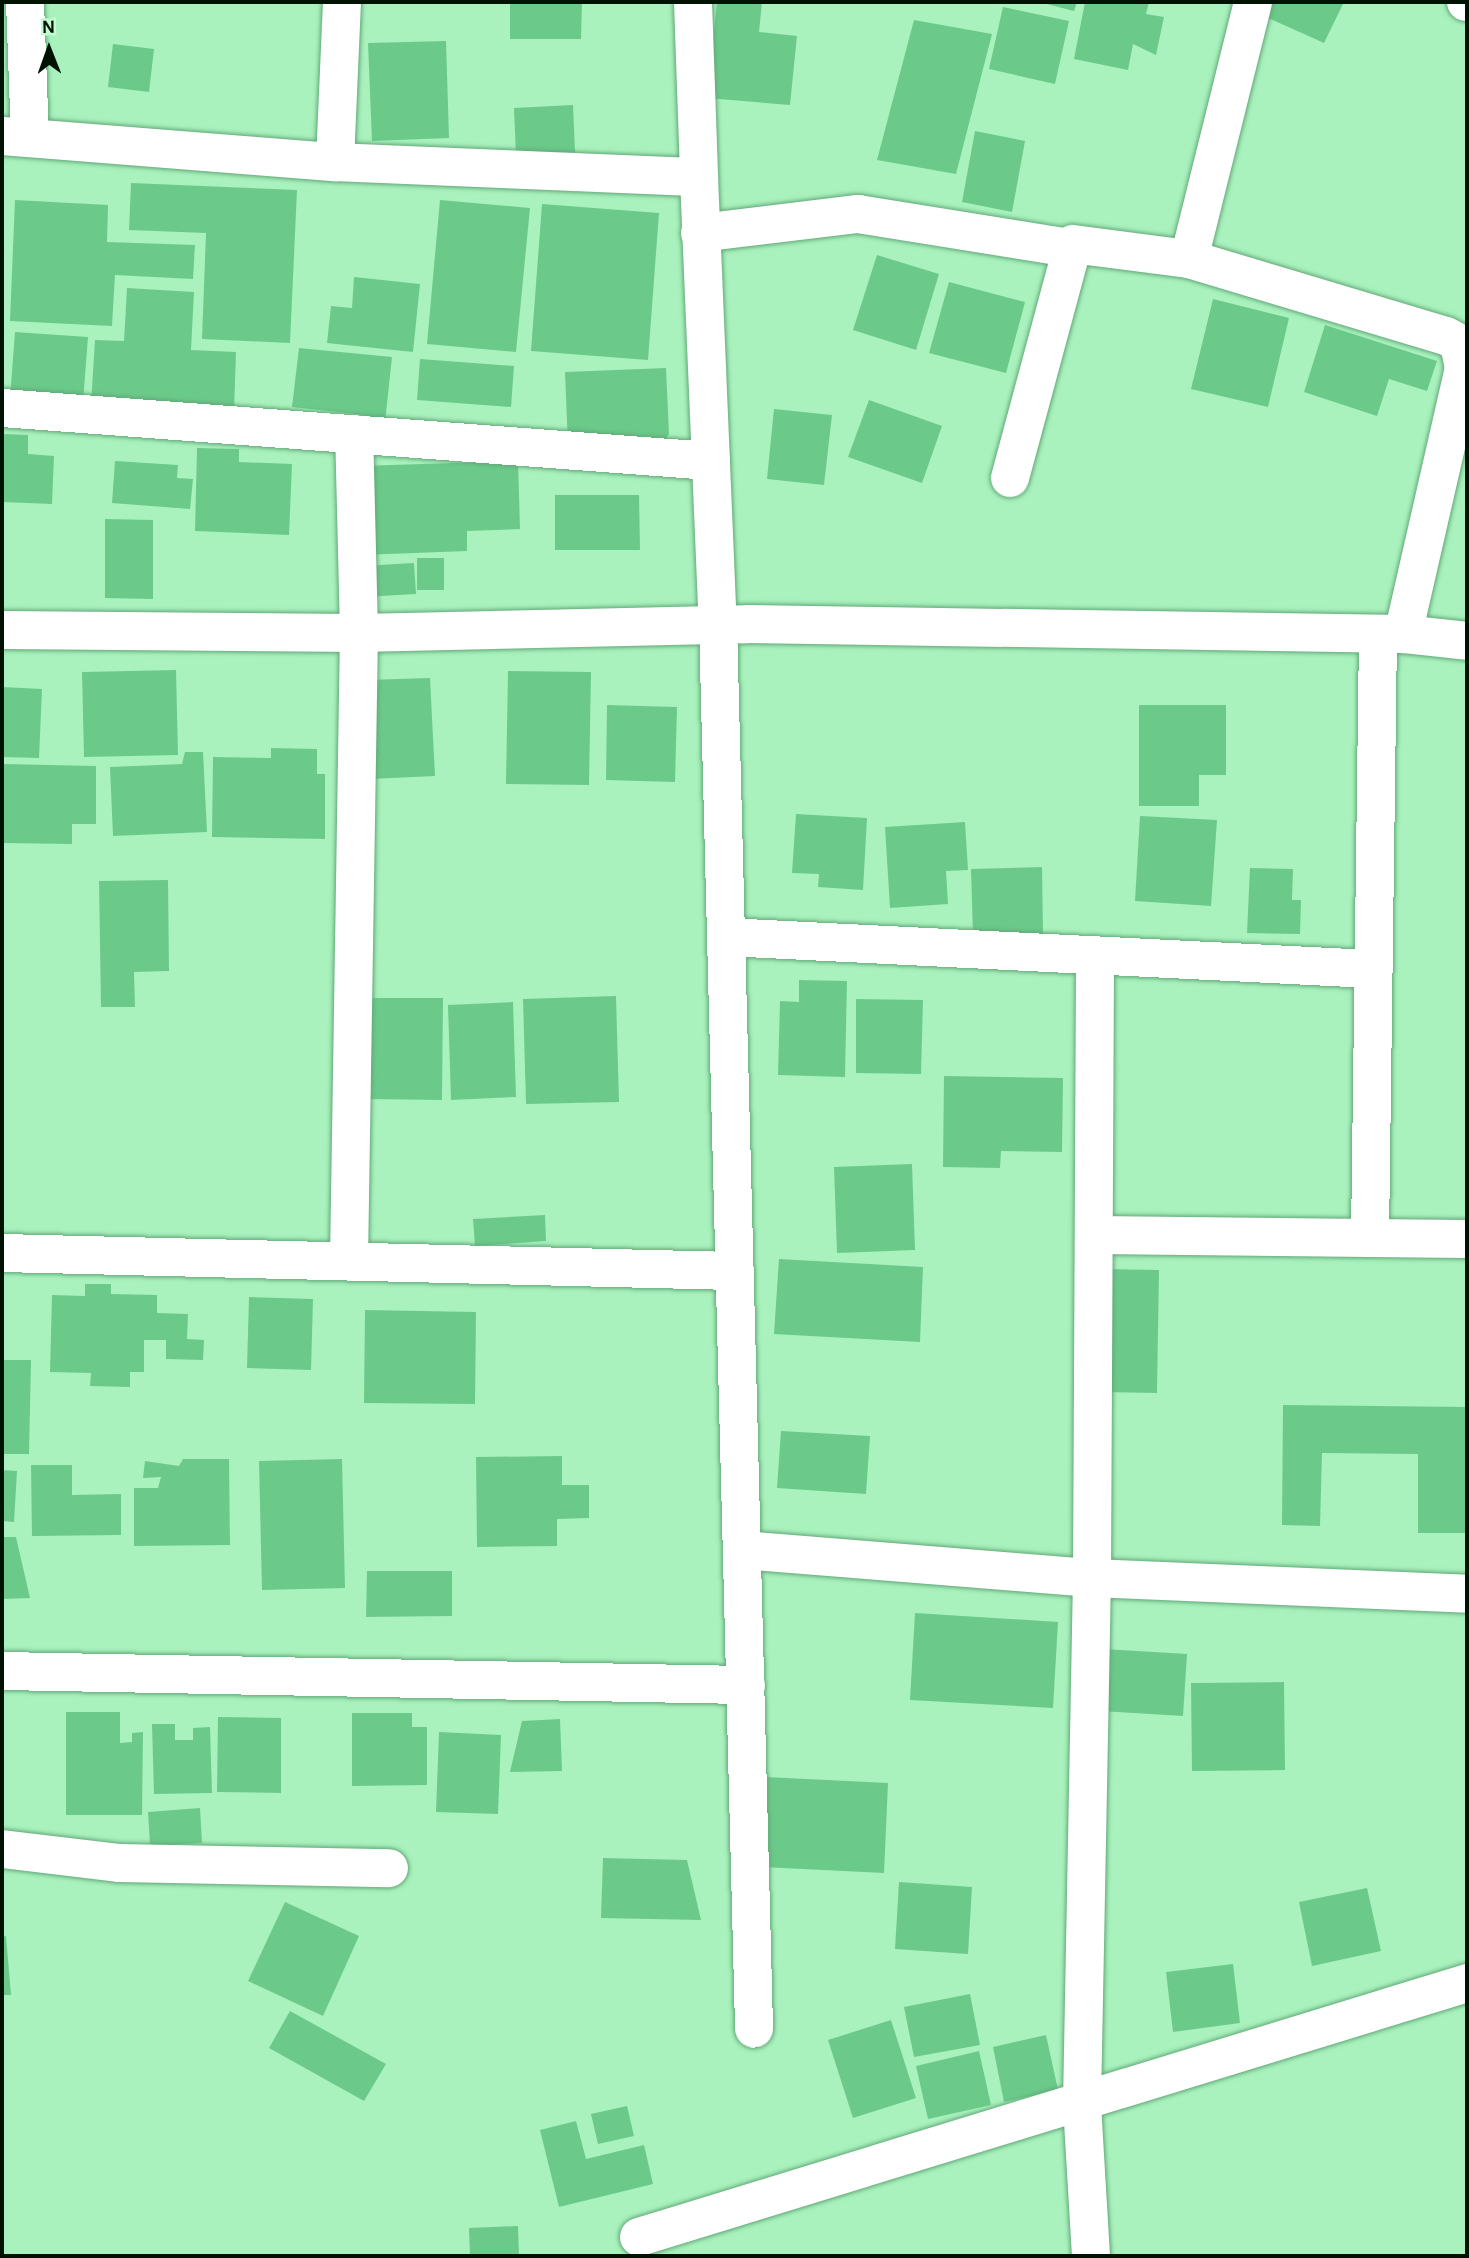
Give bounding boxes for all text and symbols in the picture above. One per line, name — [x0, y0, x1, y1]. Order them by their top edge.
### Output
north arrow — [14, 14, 84, 84]
text: N — [42, 18, 55, 37]

